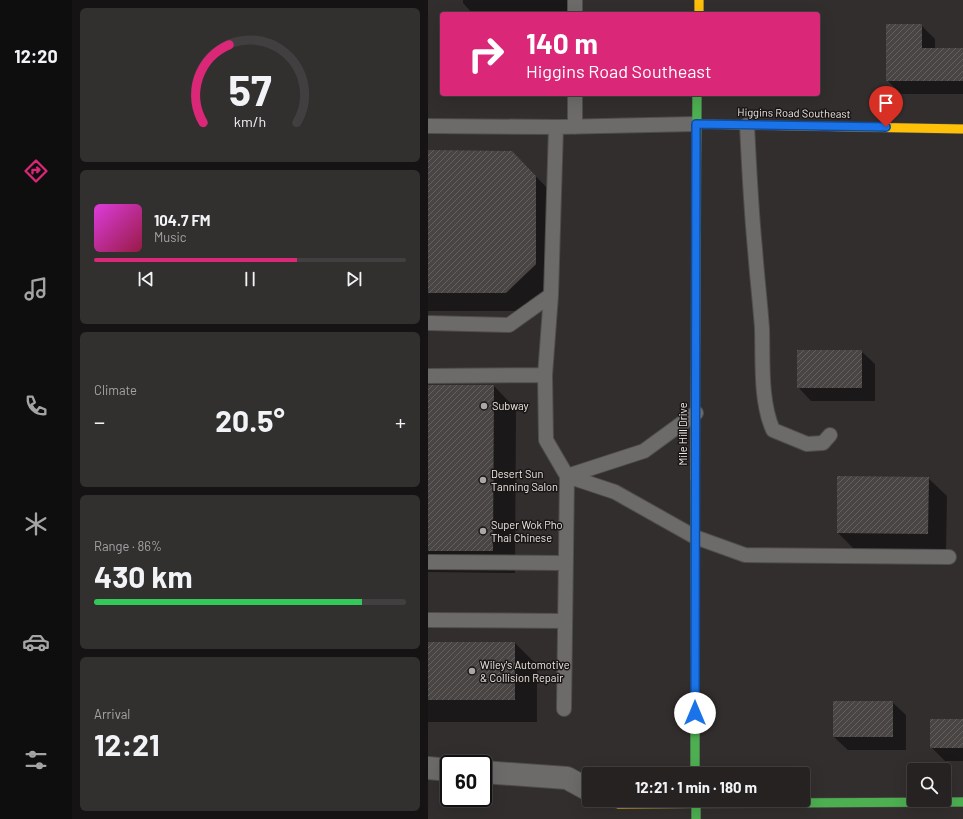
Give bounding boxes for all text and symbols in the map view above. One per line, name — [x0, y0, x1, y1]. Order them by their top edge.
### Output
text: 140 m — [526, 26, 598, 60]
icon: right — [460, 28, 512, 80]
text: 12:20 — [14, 45, 58, 67]
text: Higgins Road Southeast — [526, 60, 712, 82]
text: 57 — [228, 64, 272, 114]
pin — [869, 86, 903, 127]
icon: arrive — [875, 92, 897, 114]
street label: Higgins Road Southeast — [737, 105, 851, 120]
text: km/h — [234, 113, 266, 130]
icon: directions — [22, 157, 50, 185]
text: 104.7 FM — [154, 211, 211, 229]
text: Music — [154, 229, 187, 245]
icon: previous — [135, 268, 157, 290]
icon: pause — [239, 268, 261, 290]
icon: next — [343, 268, 365, 290]
icon: music — [22, 275, 50, 303]
text: Climate — [94, 382, 137, 398]
icon: phone — [22, 392, 50, 420]
place label: Subway — [492, 399, 529, 412]
marker: Subway — [479, 401, 489, 411]
text: 20.5° — [215, 402, 285, 438]
street label: Mile Hill Drive — [676, 402, 689, 466]
text: − — [94, 408, 105, 434]
text: + — [395, 408, 406, 434]
place label: Desert Sun Tanning Salon — [491, 467, 558, 493]
marker: Desert Sun Tanning Salon — [478, 475, 488, 485]
icon: climate — [22, 510, 50, 538]
place label: Super Wok Pho Thai Chinese — [491, 518, 563, 544]
marker: Super Wok Pho Thai Chinese — [478, 526, 488, 536]
text: Range · 86% — [94, 538, 162, 554]
text: 430 km — [94, 558, 193, 594]
icon: car — [22, 628, 50, 656]
place label: Wiley's Automotive & Collision Repair — [480, 658, 570, 684]
marker: Wiley's Automotive & Collision Repair — [467, 666, 477, 676]
position arrow — [674, 692, 716, 734]
text: Arrival — [94, 706, 130, 722]
text: 12:21 — [94, 726, 160, 762]
icon: filters — [22, 746, 50, 774]
speed limit sign: 60 — [440, 755, 492, 807]
map controls — [907, 763, 951, 807]
button: search — [907, 763, 951, 807]
text: 12:21 · 1 min · 180 m — [635, 778, 757, 796]

